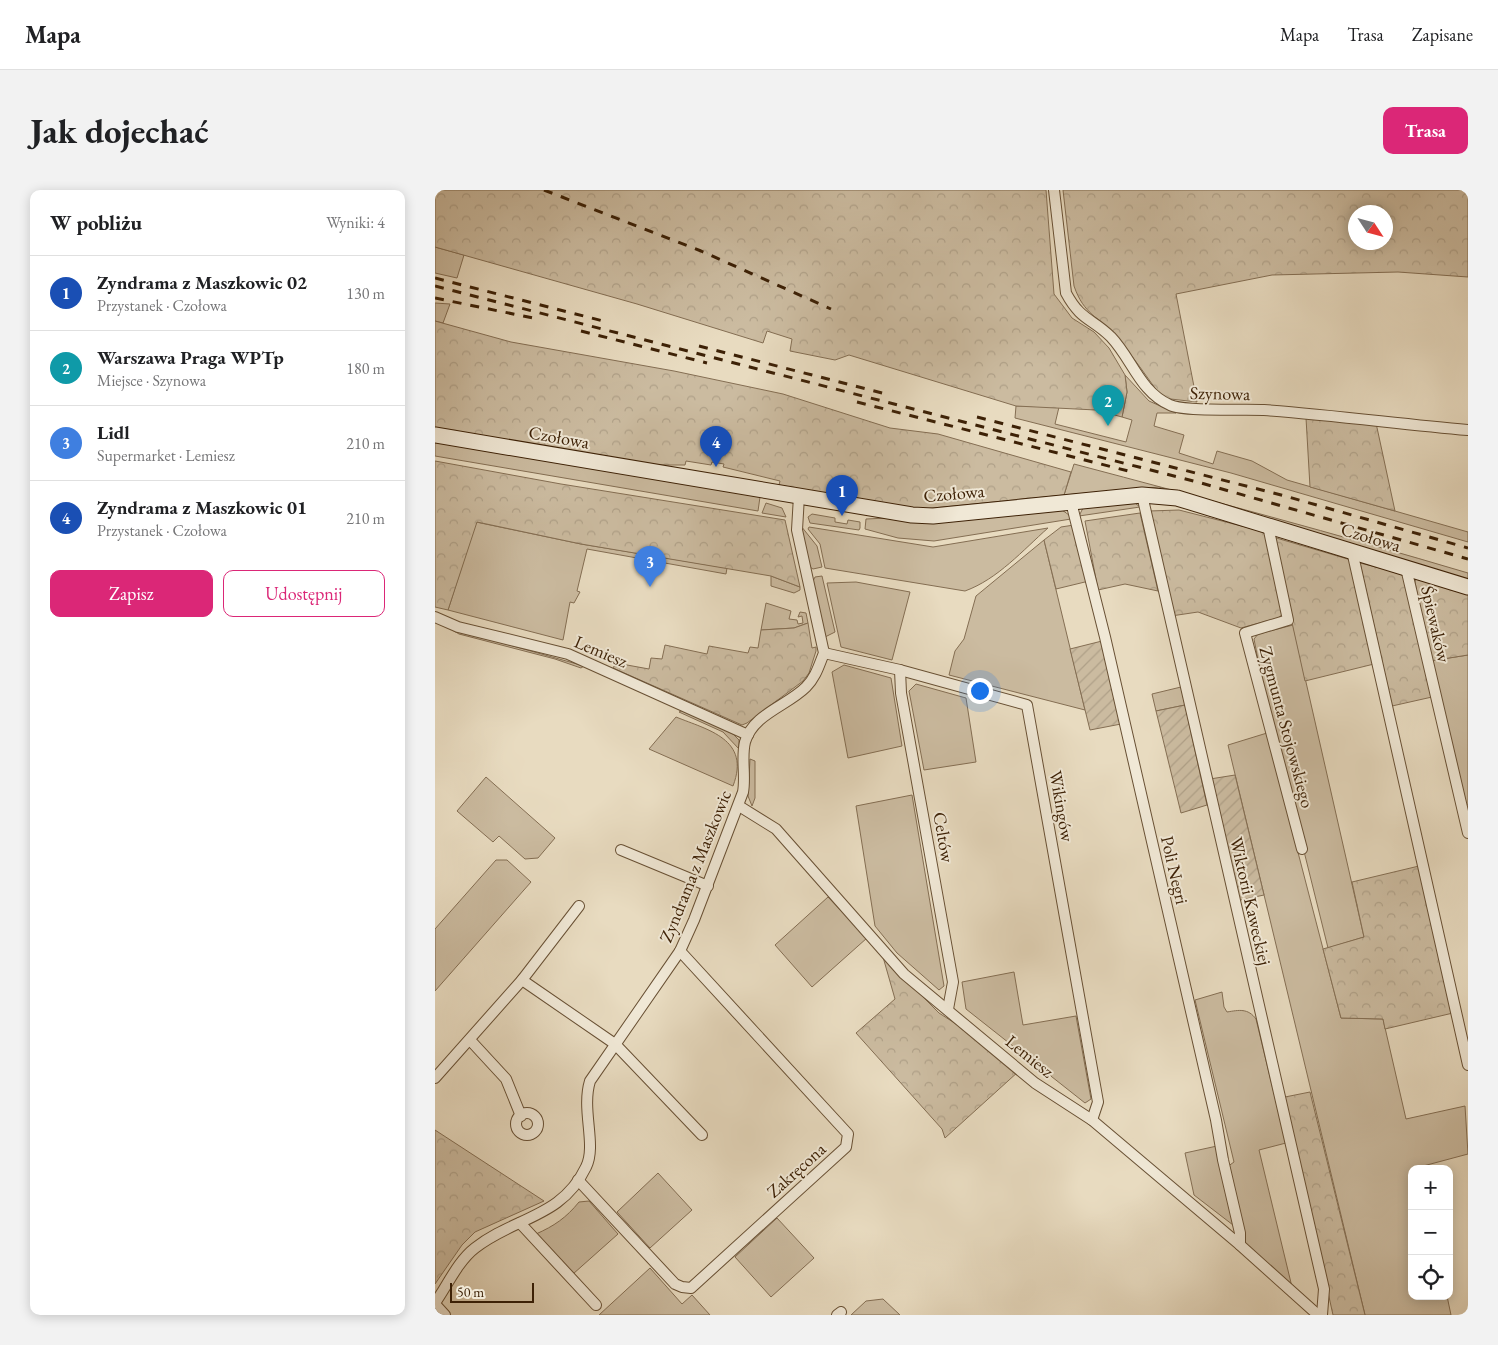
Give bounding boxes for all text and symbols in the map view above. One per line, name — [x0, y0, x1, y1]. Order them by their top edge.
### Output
text: Mapa — [25, 19, 81, 50]
text: Mapa — [1280, 23, 1319, 46]
text: Trasa — [1347, 23, 1384, 46]
text: Zapisane — [1412, 23, 1473, 46]
button: Trasa — [1383, 107, 1468, 154]
text: Jak dojechać — [30, 108, 209, 153]
north arrow — [1348, 205, 1393, 250]
text: W pobliżu — [50, 209, 142, 236]
text: Wyniki: 4 — [326, 212, 385, 233]
text: Zyndrama z Maszkowic 02 — [97, 270, 307, 295]
text: 1 — [62, 283, 70, 304]
text: 130 m — [346, 283, 385, 304]
text: Przystanek · Czołowa — [97, 295, 227, 316]
text: Warszawa Praga WPTp — [97, 345, 284, 370]
text: 2 — [62, 358, 70, 379]
text: 180 m — [346, 358, 385, 379]
text: Miejsce · Szynowa — [97, 370, 206, 391]
street label: Szynowa — [1190, 381, 1251, 405]
pin: 2 — [1092, 385, 1124, 426]
text: Lidl — [97, 420, 130, 445]
street label: Czołowa — [527, 420, 592, 454]
pin: 4 — [700, 426, 732, 467]
text: 3 — [62, 433, 70, 454]
text: 210 m — [346, 433, 385, 454]
text: Supermarket · Lemiesz — [97, 445, 235, 466]
pin: 1 — [826, 475, 858, 516]
street label: Czołowa — [923, 479, 986, 507]
text: Zyndrama z Maszkowic 01 — [97, 495, 307, 520]
text: 4 — [62, 508, 70, 529]
text: 210 m — [346, 508, 385, 529]
street label: Czołowa — [1338, 517, 1404, 557]
text: Przystanek · Czołowa — [97, 520, 227, 541]
pin: 3 — [634, 546, 666, 587]
button: Zapisz — [50, 570, 213, 617]
button: Udostępnij — [223, 570, 385, 617]
street label: Śpiewaków — [1416, 584, 1456, 665]
street label: Lemiesz — [571, 630, 631, 673]
street label: Zygmunta Stojowskiego — [1254, 644, 1320, 810]
your location — [967, 678, 993, 704]
street label: Wikingów — [1044, 769, 1080, 844]
street label: Zyndrama z Maszkowic — [654, 786, 736, 946]
street label: Celtów — [928, 810, 960, 865]
street label: Poli Negri — [1156, 834, 1194, 907]
street label: Wiktorii Kaweckiej — [1225, 835, 1277, 967]
street label: Lemiesz — [1001, 1030, 1059, 1083]
street label: Zakręcona — [762, 1137, 831, 1203]
map controls — [1408, 1165, 1453, 1300]
button: + — [1408, 1165, 1453, 1210]
button: − — [1408, 1210, 1453, 1255]
button: locate — [1408, 1255, 1453, 1300]
scale bar — [450, 1280, 534, 1303]
text: 50 m — [457, 1283, 484, 1301]

